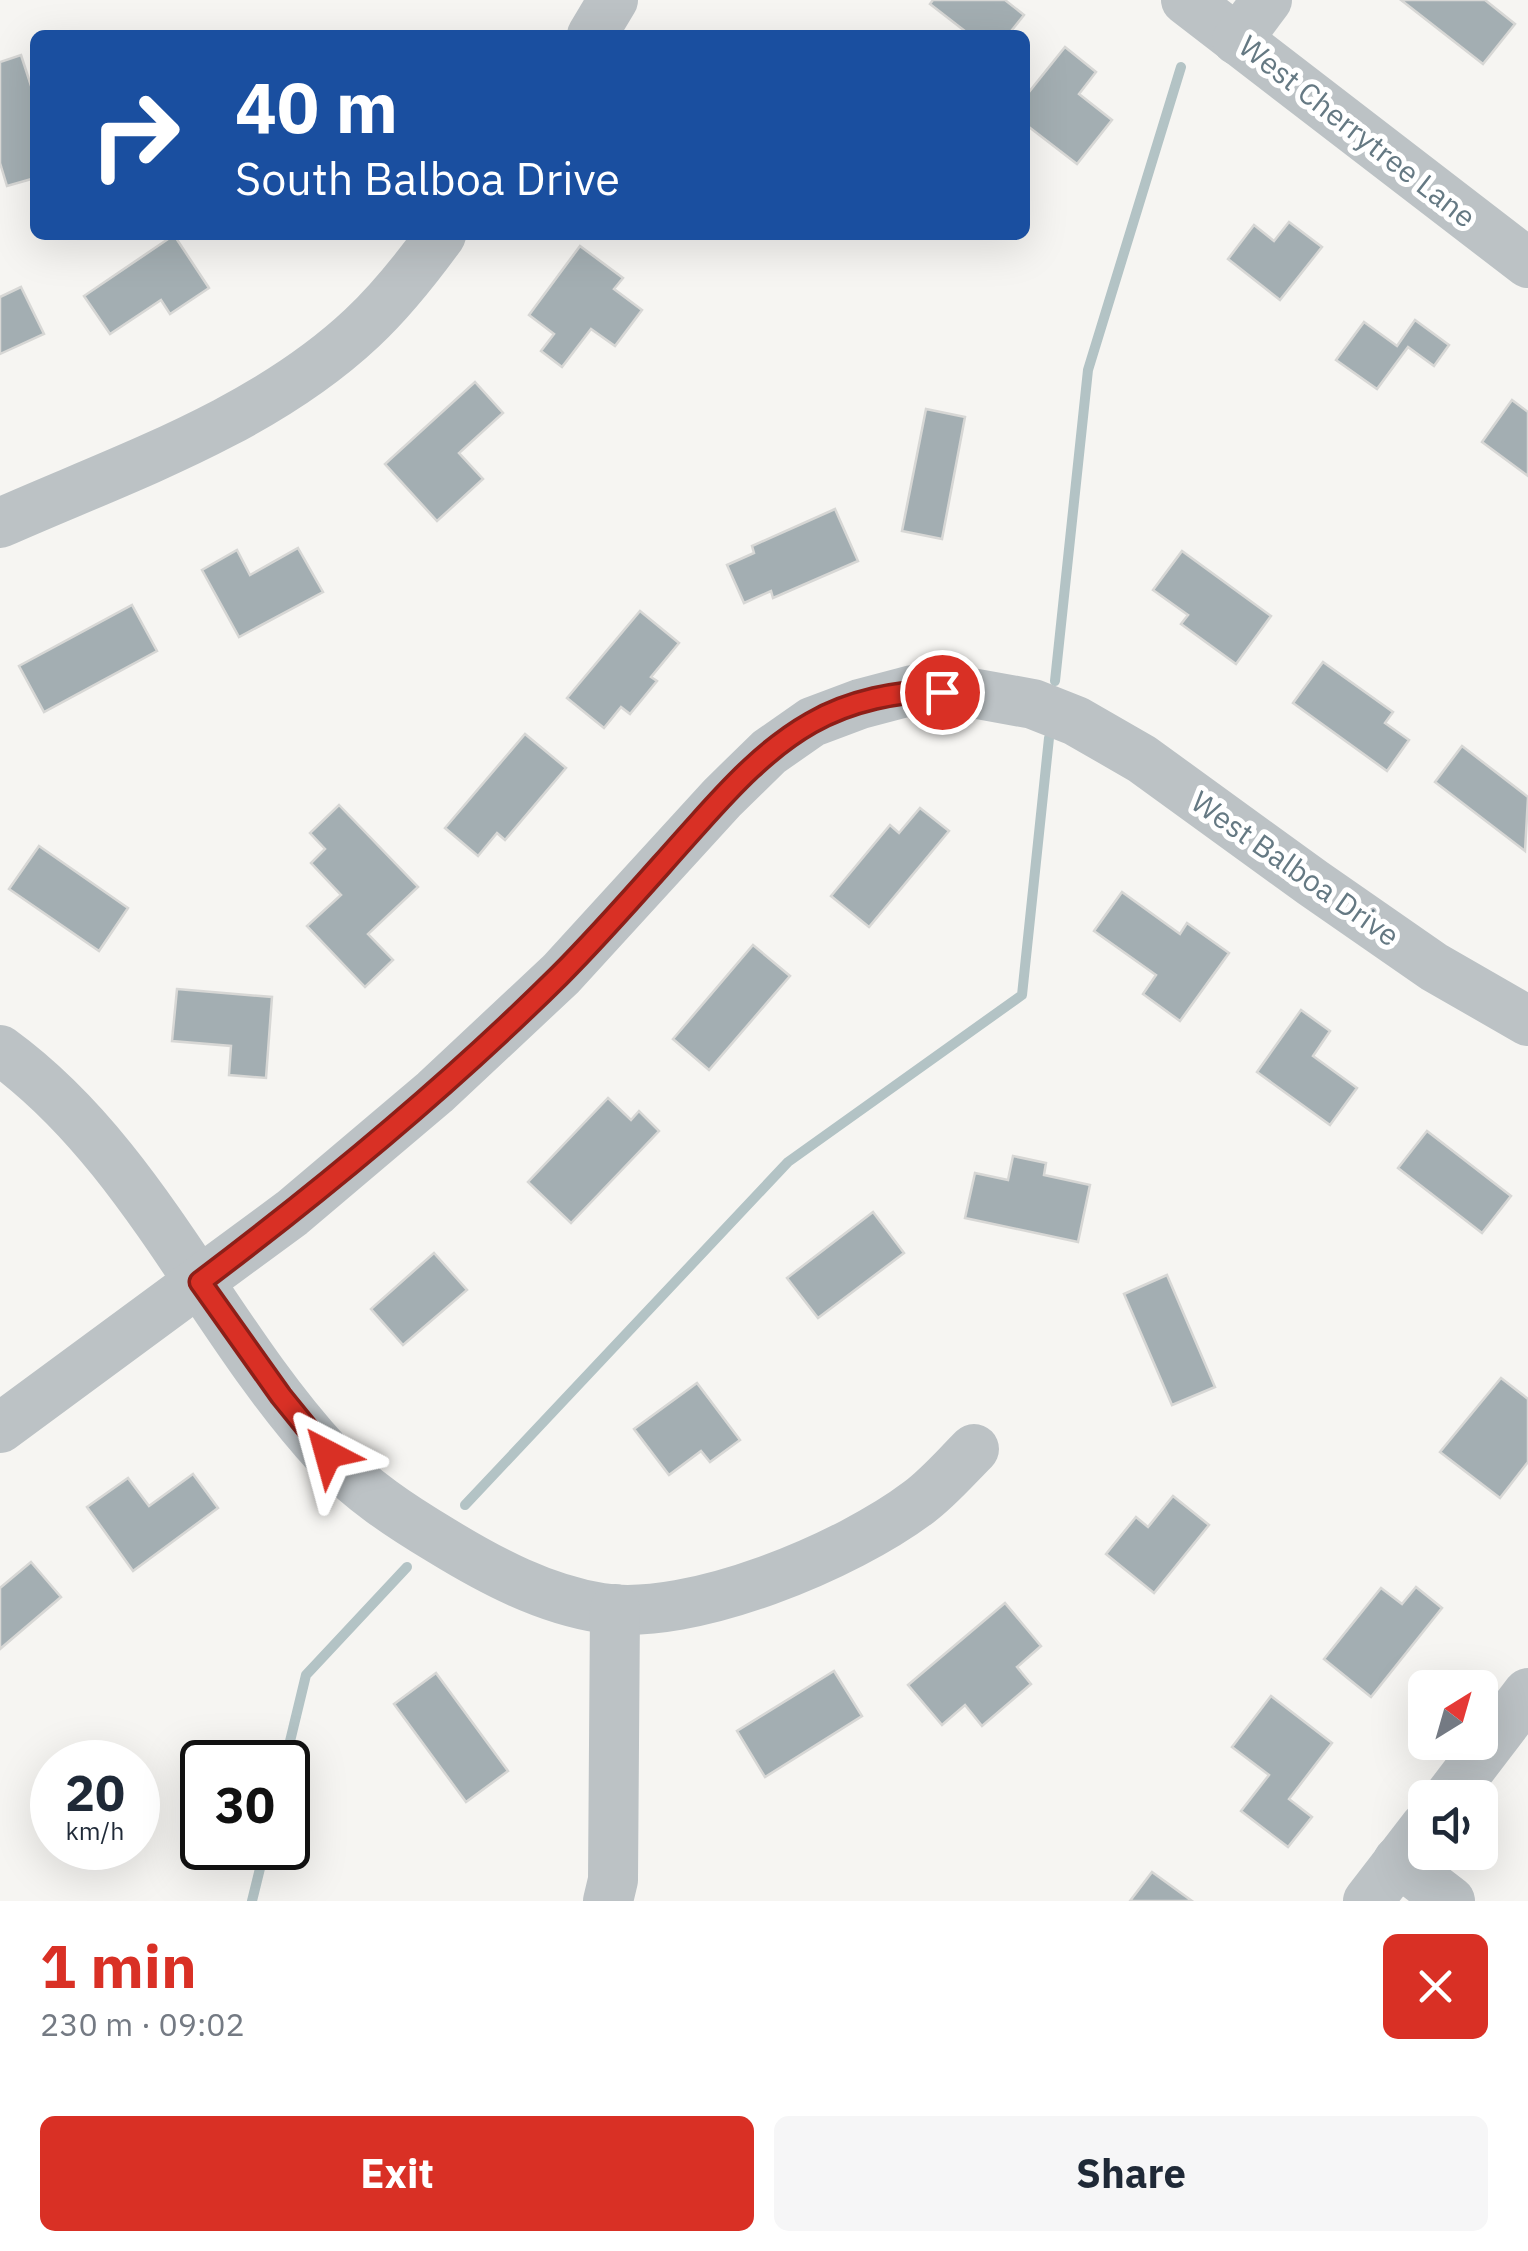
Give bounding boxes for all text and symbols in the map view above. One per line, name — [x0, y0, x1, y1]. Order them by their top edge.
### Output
street label: West Cherrytree Lane — [1232, 26, 1484, 235]
text: 40 m — [235, 61, 398, 152]
icon: right — [70, 70, 200, 200]
text: South Balboa Drive — [235, 149, 620, 207]
pin — [900, 650, 985, 735]
icon: arrive — [915, 665, 970, 720]
street label: West Balboa Drive — [1184, 781, 1408, 954]
position arrow — [276, 1402, 380, 1506]
north arrow — [1408, 1670, 1498, 1760]
map controls — [1408, 1670, 1498, 1870]
speed limit sign: 30 — [180, 1740, 310, 1870]
text: 20 — [65, 1760, 125, 1825]
button: sound — [1408, 1780, 1498, 1870]
text: km/h — [66, 1814, 124, 1847]
text: 1 min — [40, 1926, 197, 2005]
button: close — [1383, 1934, 1488, 2039]
text: 230 m · 09:02 — [40, 2003, 245, 2045]
button: Exit — [40, 2116, 754, 2231]
button: Share — [774, 2116, 1488, 2231]

